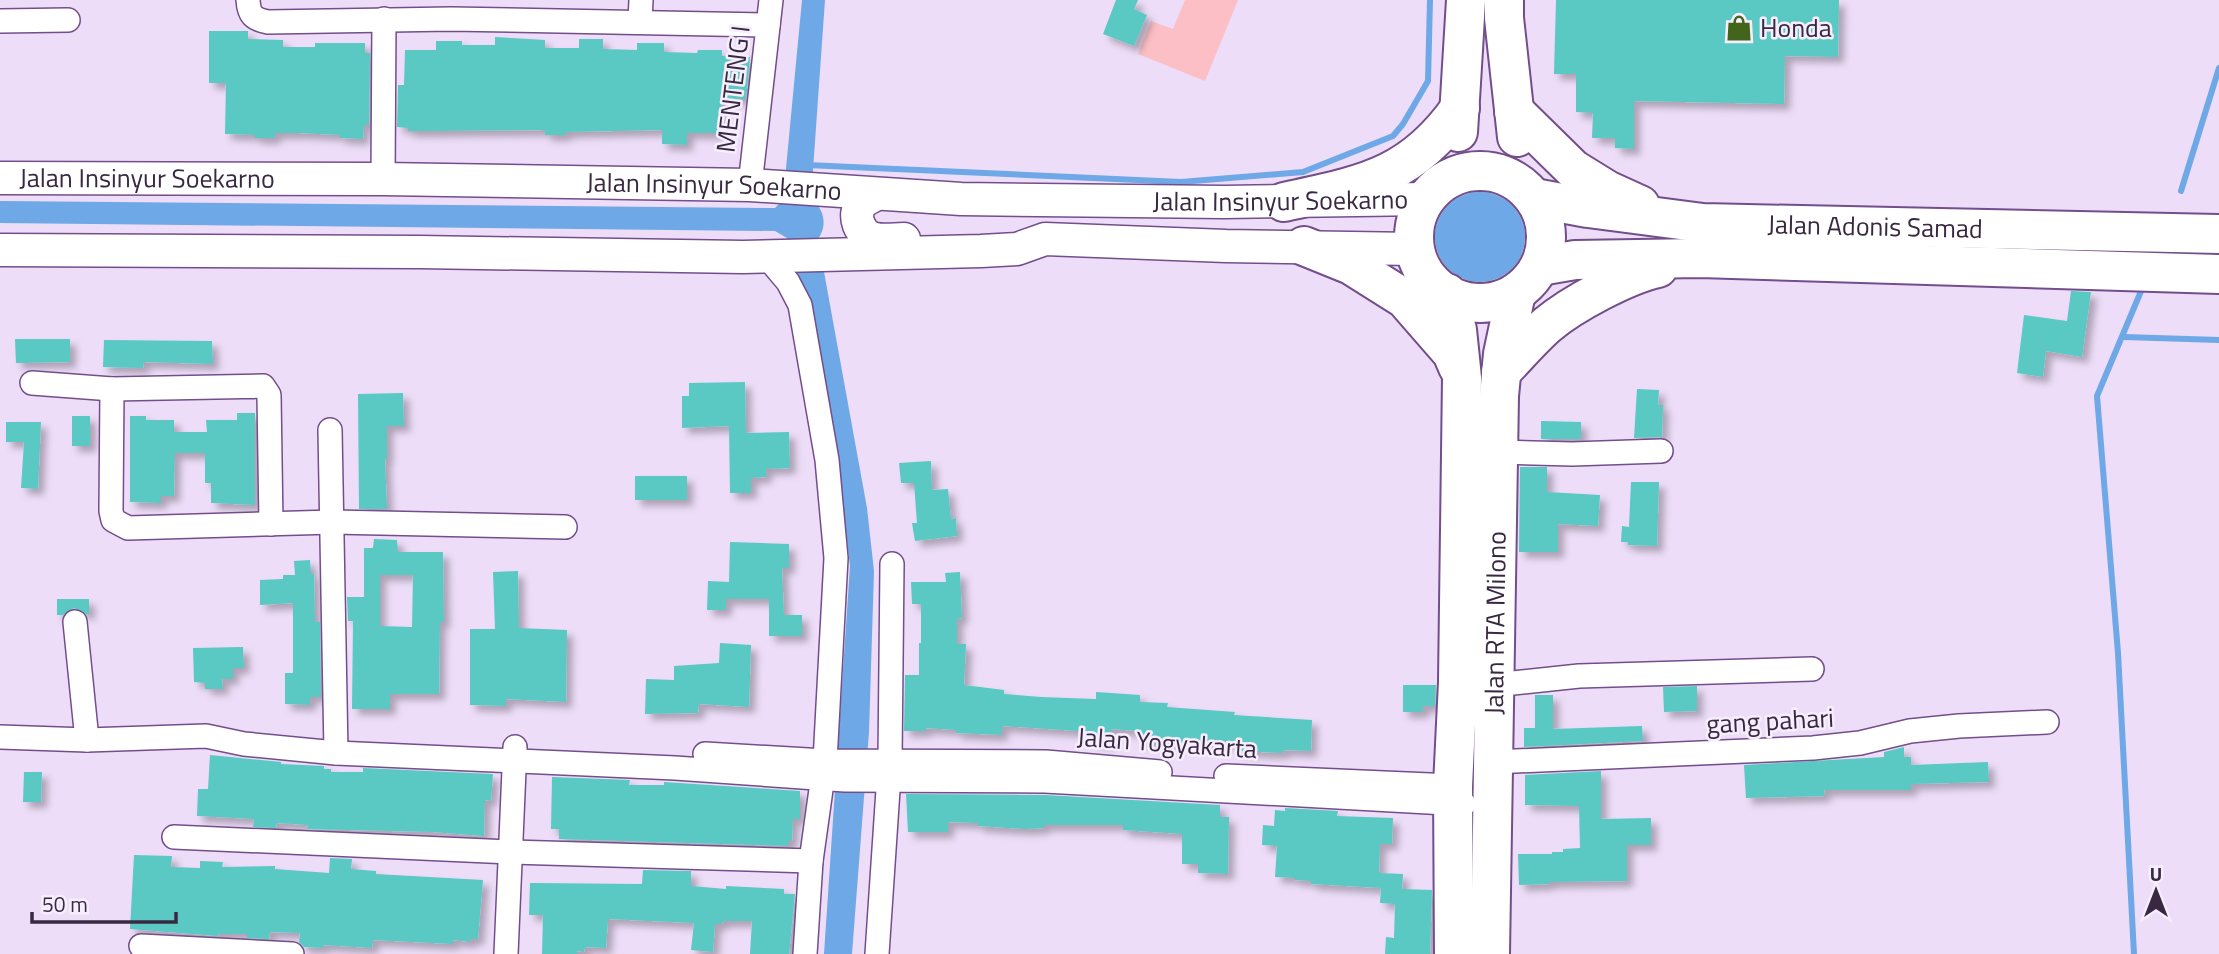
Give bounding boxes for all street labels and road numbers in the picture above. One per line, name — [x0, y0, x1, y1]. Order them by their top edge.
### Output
street label: MENTENG I — [705, 23, 760, 155]
street label: Jalan Insinyur Soekarno — [19, 158, 275, 198]
street label: Jalan Insinyur Soekarno — [586, 162, 843, 210]
street label: Jalan Insinyur Soekarno — [1153, 179, 1408, 221]
street label: Jalan Adonis Samad — [1767, 204, 1983, 248]
street label: Jalan RTA Milono — [1474, 531, 1516, 715]
street label: gang pahari — [1705, 698, 1835, 743]
street label: Jalan Yogyakarta — [1076, 717, 1258, 768]

